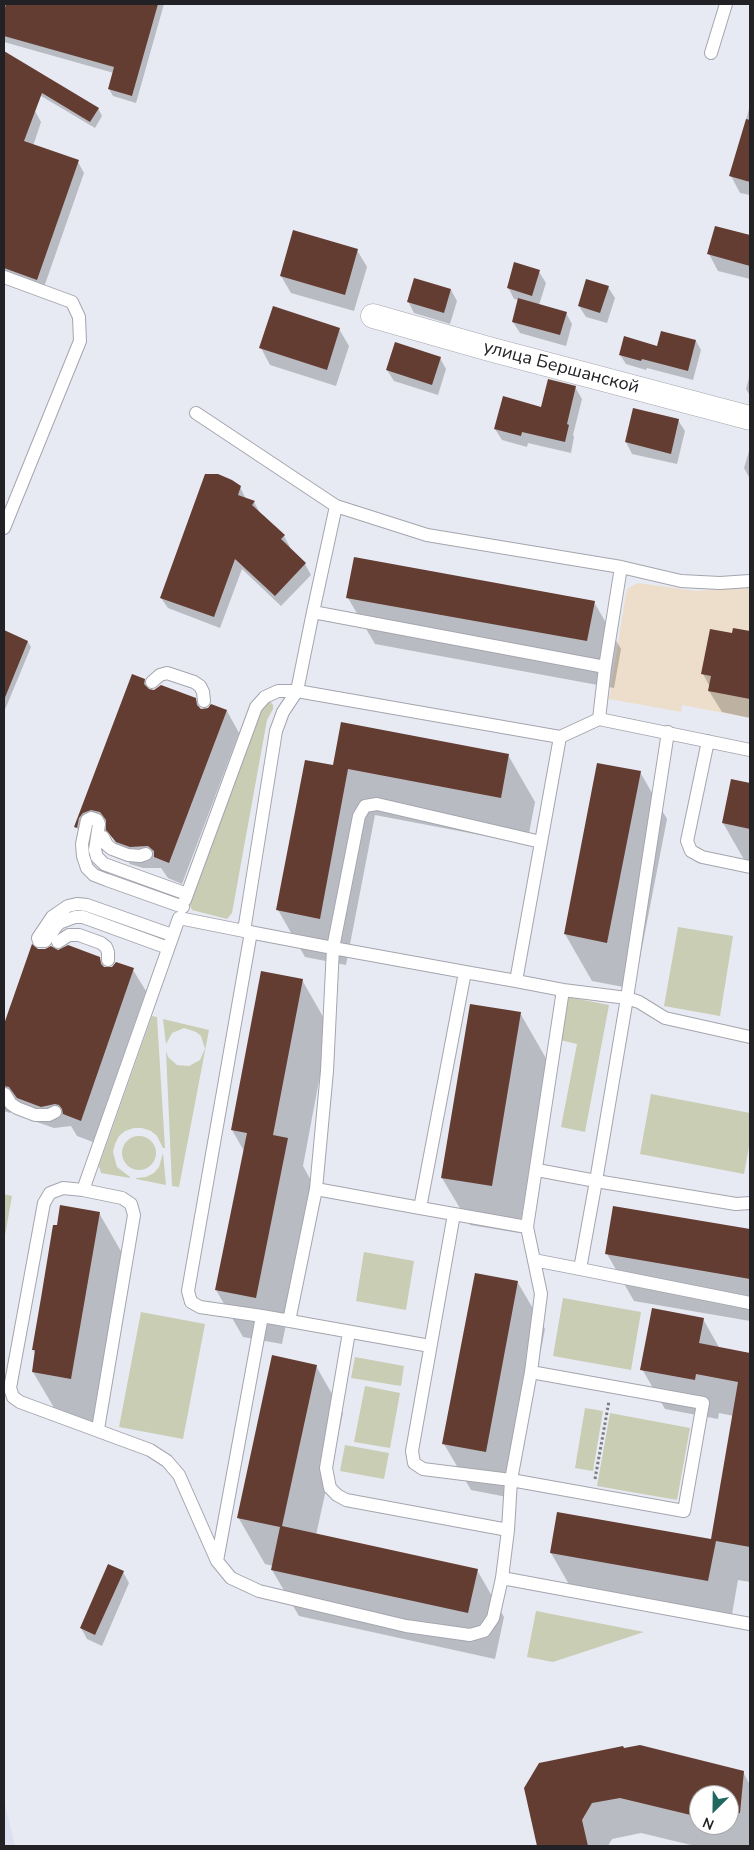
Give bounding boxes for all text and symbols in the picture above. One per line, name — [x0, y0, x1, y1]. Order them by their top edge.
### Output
street label: улица Бершанской — [481, 337, 641, 399]
north arrow — [689, 1785, 739, 1835]
text: N — [700, 1813, 717, 1834]

